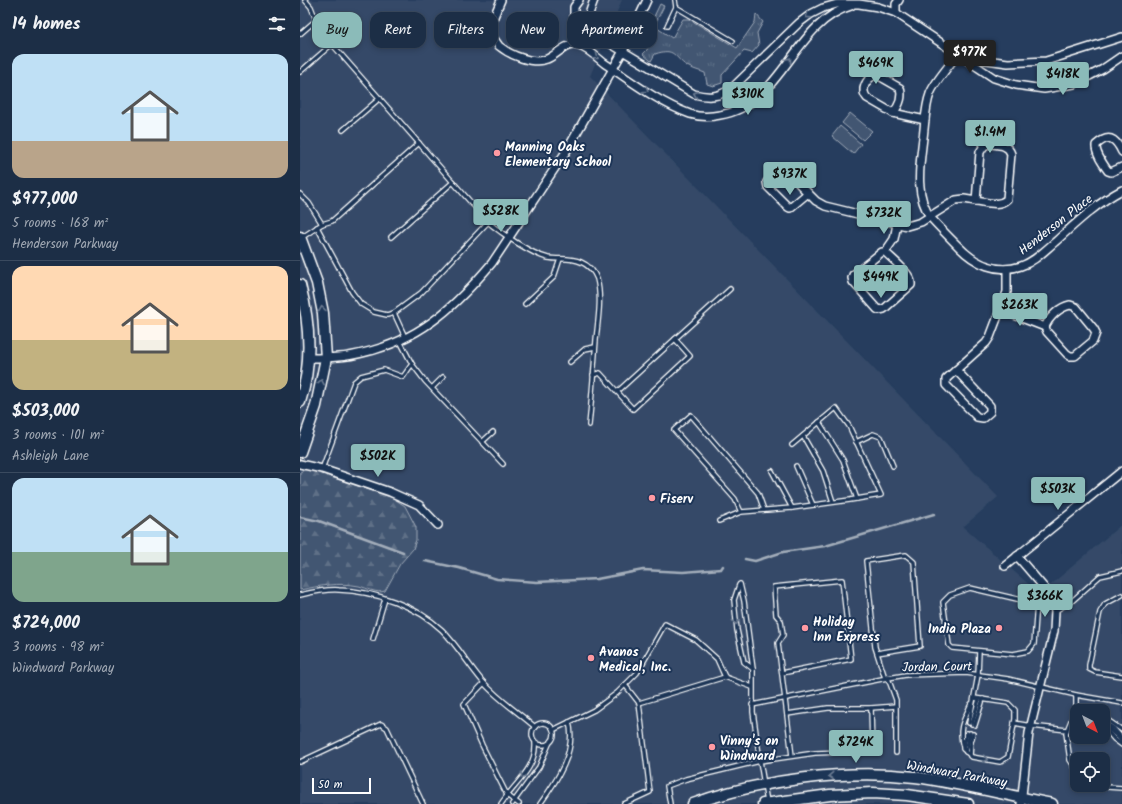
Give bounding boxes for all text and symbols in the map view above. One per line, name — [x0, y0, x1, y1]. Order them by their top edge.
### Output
text: 14 homes — [12, 11, 80, 38]
one-way arrow — [806, 11, 813, 18]
chip: Buy — [312, 12, 362, 48]
chip: Rent — [370, 12, 426, 48]
chip: Filters — [434, 12, 498, 48]
chip: New — [506, 12, 559, 48]
chip: Apartment — [567, 12, 657, 48]
icon: filters — [266, 13, 288, 35]
pin: $977K — [942, 40, 998, 74]
text: $977K — [953, 42, 987, 63]
pin: $469K — [848, 51, 904, 85]
one-way arrow — [592, 52, 599, 60]
text: $469K — [858, 53, 894, 74]
one-way arrow — [785, 58, 792, 65]
pin: $418K — [1035, 62, 1091, 96]
text: $418K — [1046, 64, 1080, 85]
icon: home — [114, 80, 186, 152]
pin: $310K — [720, 82, 776, 116]
text: $310K — [731, 84, 765, 105]
one-way arrow — [642, 85, 649, 93]
one-way arrow — [693, 90, 700, 98]
pin: $1.4M — [962, 120, 1018, 154]
text: $1.4M — [974, 122, 1006, 143]
place label: Manning Oaks Elementary School — [505, 137, 612, 173]
marker: Manning Oaks Elementary School — [492, 148, 502, 158]
pin: $937K — [762, 162, 818, 196]
text: $937K — [772, 164, 808, 185]
text: $977,000 — [12, 186, 77, 213]
street label: Henderson Place — [1014, 189, 1098, 261]
pin: $528K — [473, 199, 529, 233]
text: $528K — [482, 201, 520, 222]
pin: $732K — [856, 201, 912, 235]
text: $732K — [866, 203, 902, 224]
text: 5 rooms · 168 m² — [12, 213, 108, 234]
text: Henderson Parkway — [12, 234, 118, 255]
pin: $449K — [853, 265, 909, 299]
text: $449K — [863, 267, 899, 288]
icon: home — [114, 292, 186, 364]
pin: $263K — [992, 293, 1048, 327]
text: $263K — [1001, 295, 1039, 316]
one-way arrow — [318, 306, 327, 312]
one-way arrow — [316, 379, 325, 385]
text: $503,000 — [12, 398, 79, 425]
text: 3 rooms · 101 m² — [12, 425, 104, 446]
pin: $502K — [350, 444, 406, 478]
text: Ashleigh Lane — [12, 446, 89, 467]
text: $502K — [360, 446, 396, 467]
pin: $503K — [1030, 477, 1086, 511]
text: $503K — [1040, 479, 1076, 500]
place label: Fiserv — [660, 489, 694, 510]
marker: Fiserv — [647, 493, 657, 503]
icon: home — [114, 504, 186, 576]
pin: $366K — [1017, 584, 1073, 618]
text: $366K — [1027, 586, 1063, 607]
text: $724,000 — [12, 610, 80, 637]
place label: Holiday Inn Express — [813, 612, 880, 648]
one-way arrow — [732, 619, 741, 625]
place label: India Plaza — [928, 619, 991, 640]
marker: Holiday Inn Express — [800, 623, 810, 633]
marker: India Plaza — [994, 623, 1004, 633]
text: 3 rooms · 98 m² — [12, 637, 104, 658]
place label: Avanos Medical, Inc. — [599, 642, 671, 678]
marker: Avanos Medical, Inc. — [586, 653, 596, 663]
street label: Jordan Court — [902, 656, 973, 679]
text: Windward Parkway — [12, 658, 114, 679]
north arrow — [1070, 704, 1110, 744]
map controls — [1070, 704, 1110, 792]
pin: $724K — [828, 730, 884, 764]
place label: Vinny's on Windward — [720, 731, 779, 767]
text: $724K — [838, 732, 874, 753]
marker: Vinny's on Windward — [707, 742, 717, 752]
button: locate — [1070, 752, 1110, 792]
street label: Windward Parkway — [905, 755, 1010, 794]
one-way arrow — [982, 755, 989, 763]
one-way arrow — [521, 771, 528, 778]
one-way arrow — [828, 772, 834, 781]
scale bar — [312, 776, 371, 795]
text: 50 m — [318, 776, 343, 794]

